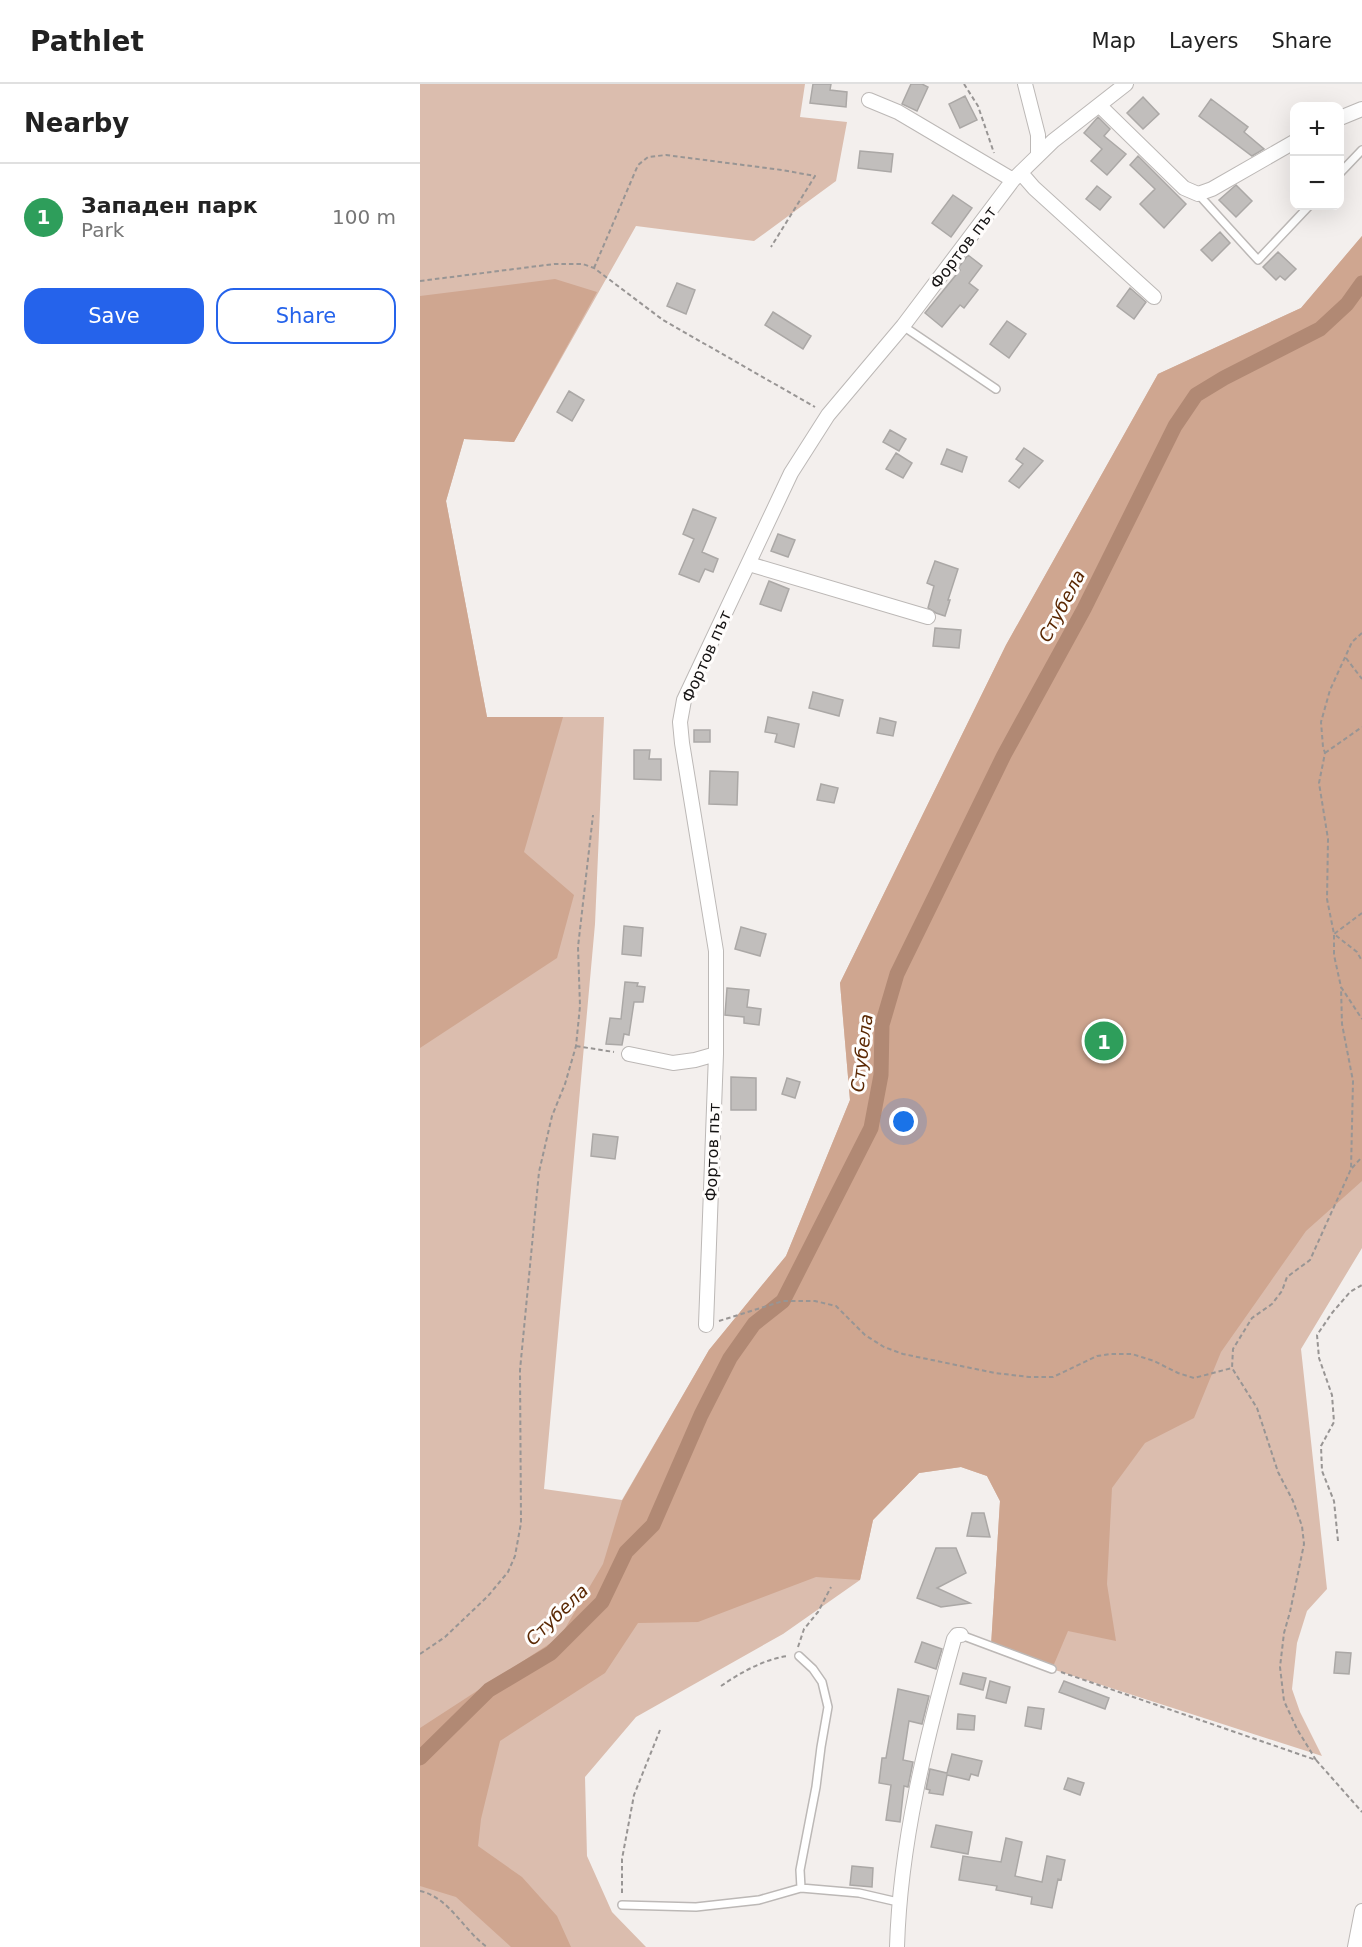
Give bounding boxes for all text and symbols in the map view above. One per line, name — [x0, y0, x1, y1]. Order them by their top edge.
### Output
text: Pathlet — [30, 25, 144, 58]
text: Map — [1092, 29, 1136, 53]
text: Layers — [1169, 29, 1238, 53]
text: Share — [1271, 29, 1332, 53]
map controls — [1290, 102, 1344, 210]
button: + — [1290, 102, 1344, 156]
text: Nearby — [24, 108, 129, 138]
button: − — [1290, 156, 1344, 210]
text: Западен парк — [81, 193, 258, 218]
street label: Фортов път — [926, 202, 1001, 292]
text: 1 — [37, 205, 50, 229]
text: 100 m — [332, 205, 396, 229]
text: Park — [81, 218, 124, 242]
button: Save — [24, 288, 204, 344]
button: Share — [216, 288, 396, 344]
water label: Стубела — [1034, 566, 1089, 645]
street label: Фортов път — [678, 607, 735, 705]
water label: Стубела — [846, 1013, 877, 1093]
pin: 1 — [1084, 1018, 1124, 1064]
street label: Фортов път — [701, 1102, 724, 1202]
your location — [889, 1107, 918, 1136]
water label: Стубела — [521, 1580, 592, 1649]

